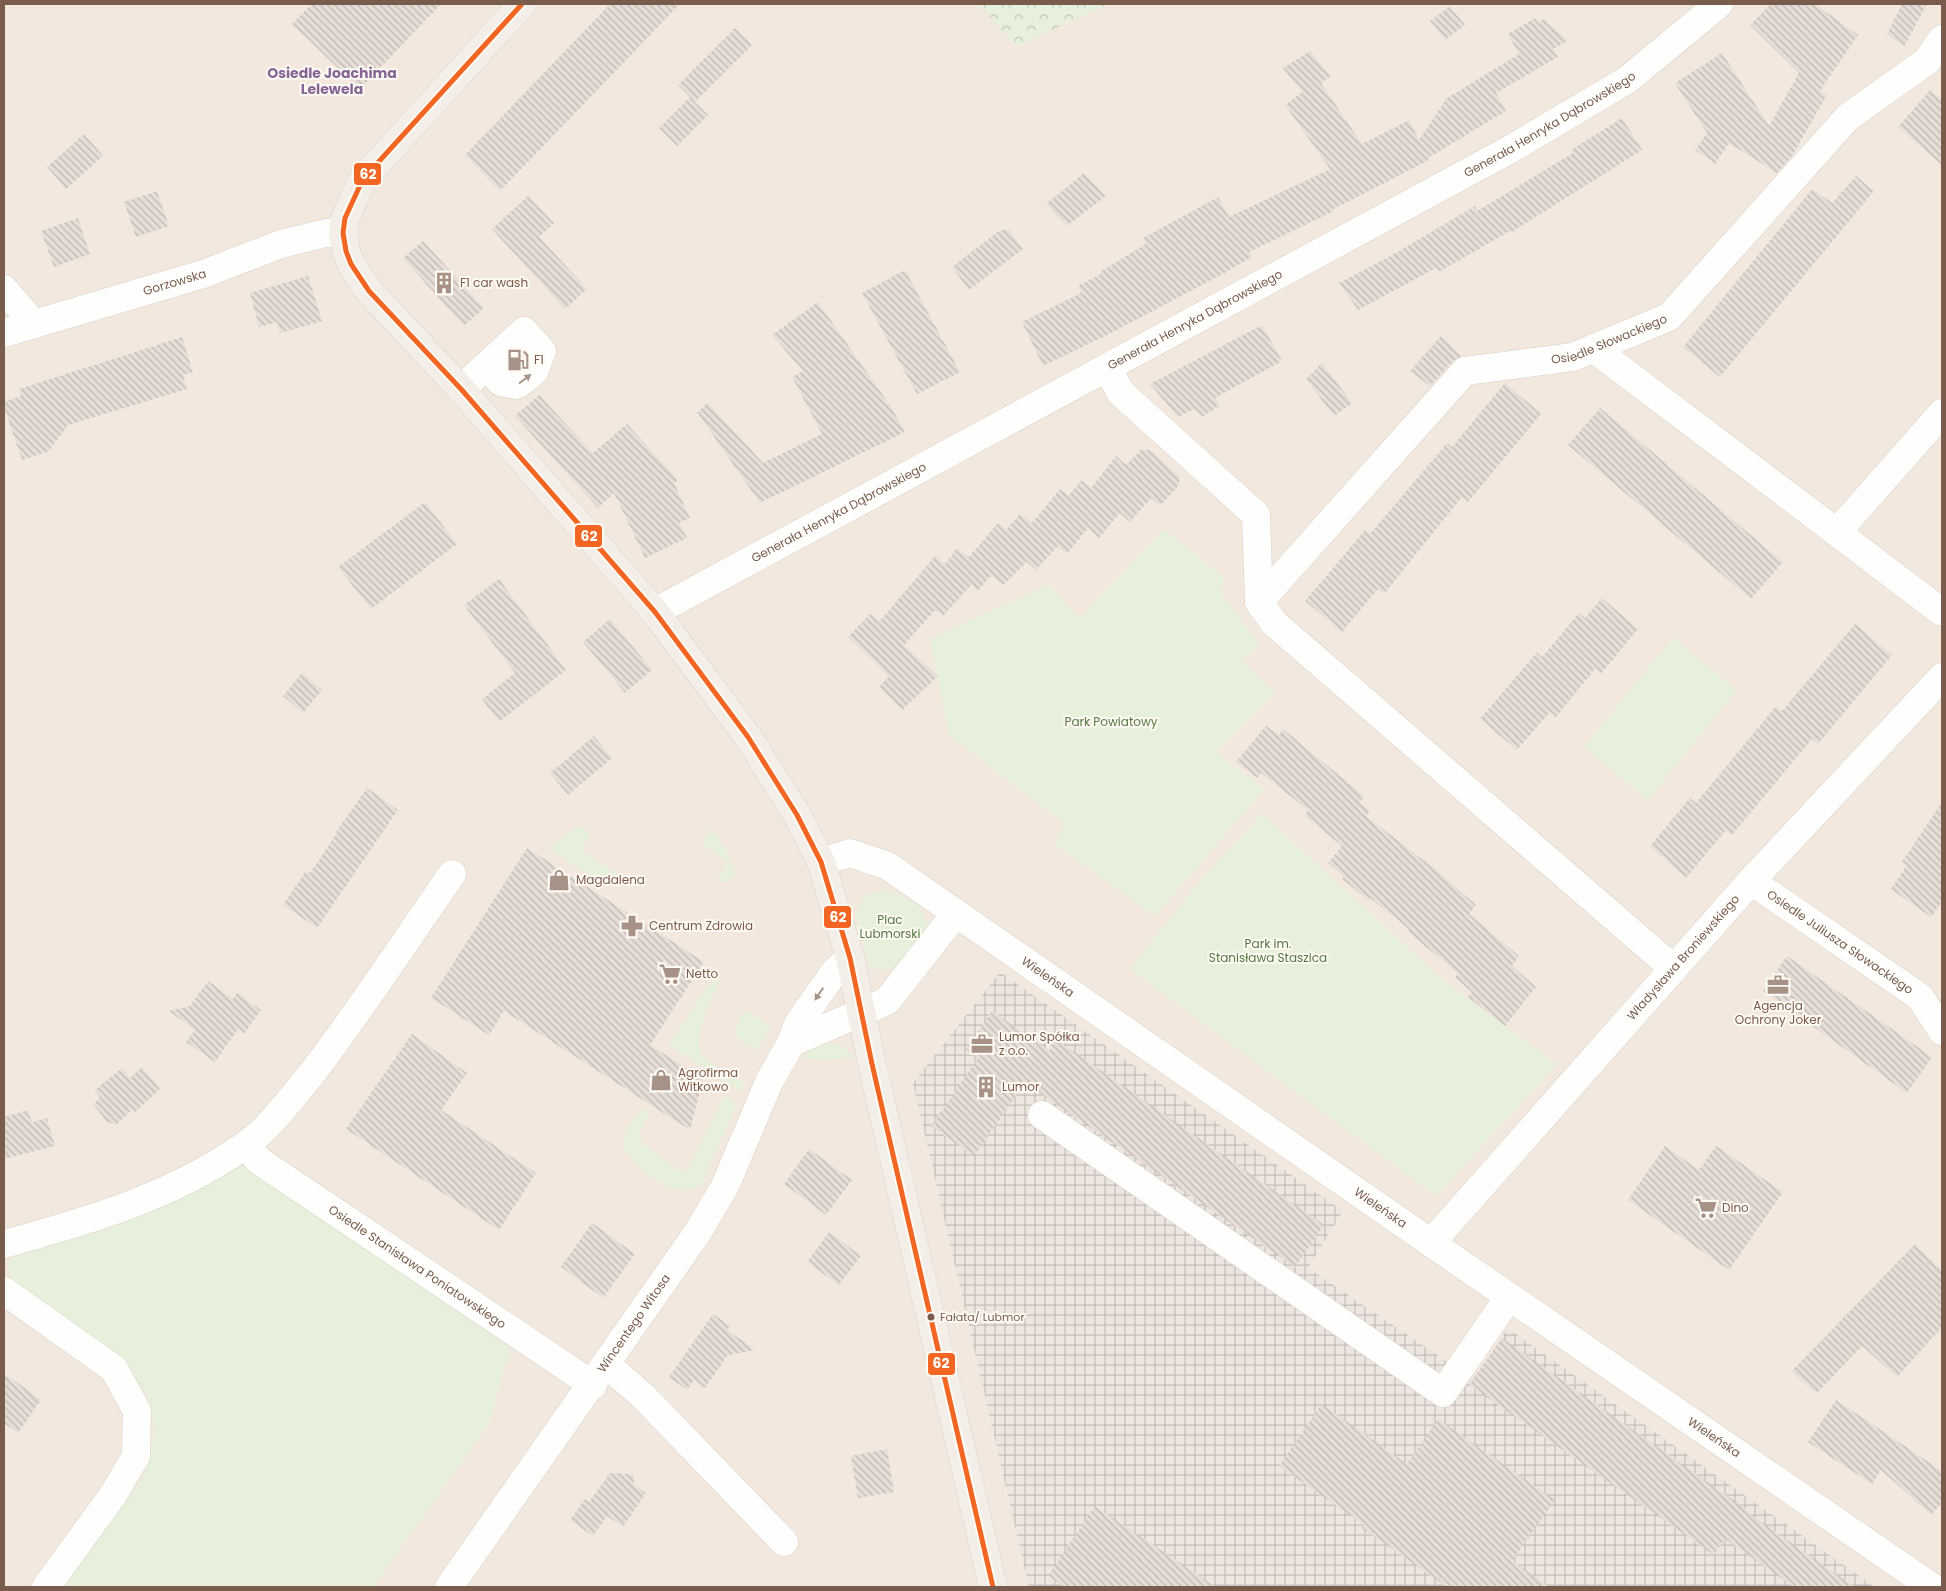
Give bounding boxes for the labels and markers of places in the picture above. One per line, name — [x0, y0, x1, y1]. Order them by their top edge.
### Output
building icon: F1 car wash — [431, 270, 457, 296]
place label: F1 car wash — [460, 274, 528, 291]
fuel station icon: F1 — [505, 347, 531, 373]
place label: F1 — [534, 351, 544, 368]
shop icon: Magdalena — [546, 867, 572, 893]
place label: Magdalena — [576, 871, 645, 888]
pharmacy icon: Centrum Zdrowia — [619, 913, 645, 939]
place label: Centrum Zdrowia — [649, 917, 753, 934]
supermarket icon: Netto — [657, 961, 683, 987]
place label: Netto — [686, 965, 719, 982]
office icon: Agencja Ochrony Joker — [1765, 972, 1791, 998]
place label: Agencja Ochrony Joker — [1735, 997, 1822, 1028]
place label: Lumor Spółka z o.o. — [999, 1028, 1080, 1059]
office icon: Lumor Spółka z o.o. — [969, 1031, 995, 1057]
place label: Agrofirma Witkowo — [678, 1064, 738, 1095]
shop icon: Agrofirma Witkowo — [648, 1067, 674, 1093]
building icon: Lumor — [973, 1074, 999, 1100]
place label: Lumor — [1002, 1078, 1040, 1095]
supermarket icon: Dino — [1693, 1195, 1719, 1221]
place label: Dino — [1722, 1199, 1749, 1216]
place label: Fałata/ Lubmor — [940, 1309, 1025, 1325]
marker: Fałata/ Lubmor — [926, 1312, 936, 1322]

